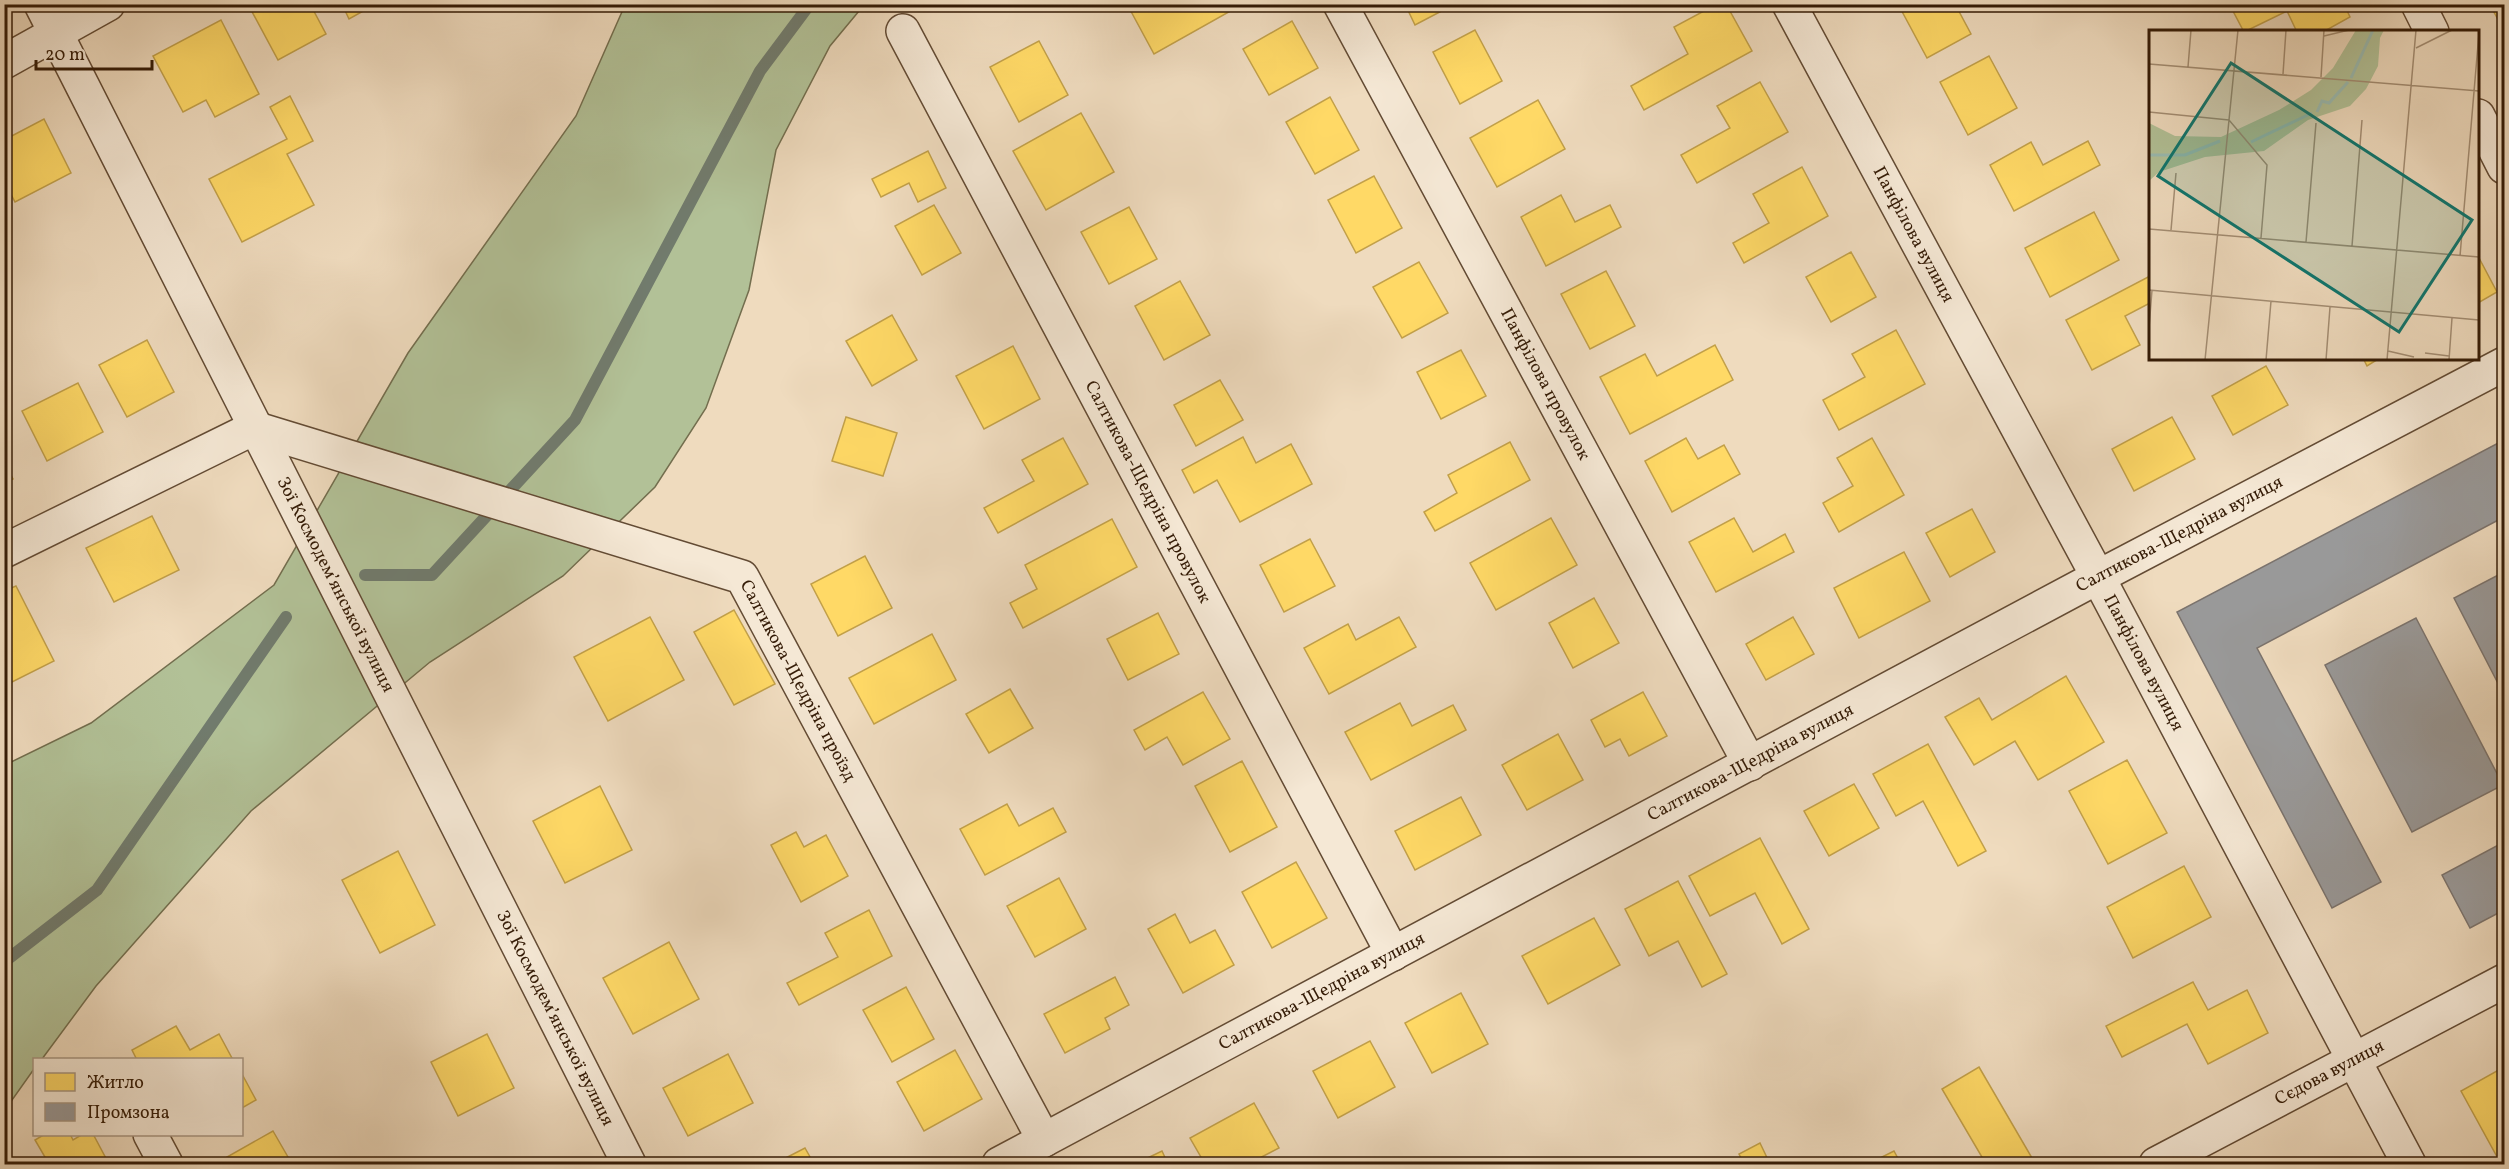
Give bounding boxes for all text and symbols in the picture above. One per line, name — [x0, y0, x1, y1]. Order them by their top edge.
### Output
inset map — [2149, 30, 2479, 360]
scale bar — [36, 33, 152, 71]
text: 20 m — [45, 43, 85, 68]
street label: Панфілова вулиця — [1866, 162, 1960, 307]
street label: Панфілова провулок — [1494, 304, 1597, 465]
street label: Салтикова-Щедріна провулок — [1078, 376, 1217, 608]
street label: Салтикова-Щедріна вулиця — [2072, 470, 2287, 599]
street label: Зої Космодем’янської вулиця — [270, 472, 400, 697]
street label: Салтикова-Щедріна проїзд — [733, 576, 862, 786]
street label: Панфілова вулиця — [2097, 590, 2190, 735]
street label: Салтикова-Щедріна вулиця — [1643, 697, 1858, 828]
street label: Зої Космодем’янської вулиця — [490, 906, 620, 1130]
street label: Салтикова-Щедріна вулиця — [1214, 926, 1429, 1057]
street label: Сєдова вулиця — [2270, 1034, 2389, 1112]
legend — [33, 1058, 243, 1136]
text: Житло — [87, 1071, 144, 1096]
text: Промзона — [87, 1101, 170, 1126]

